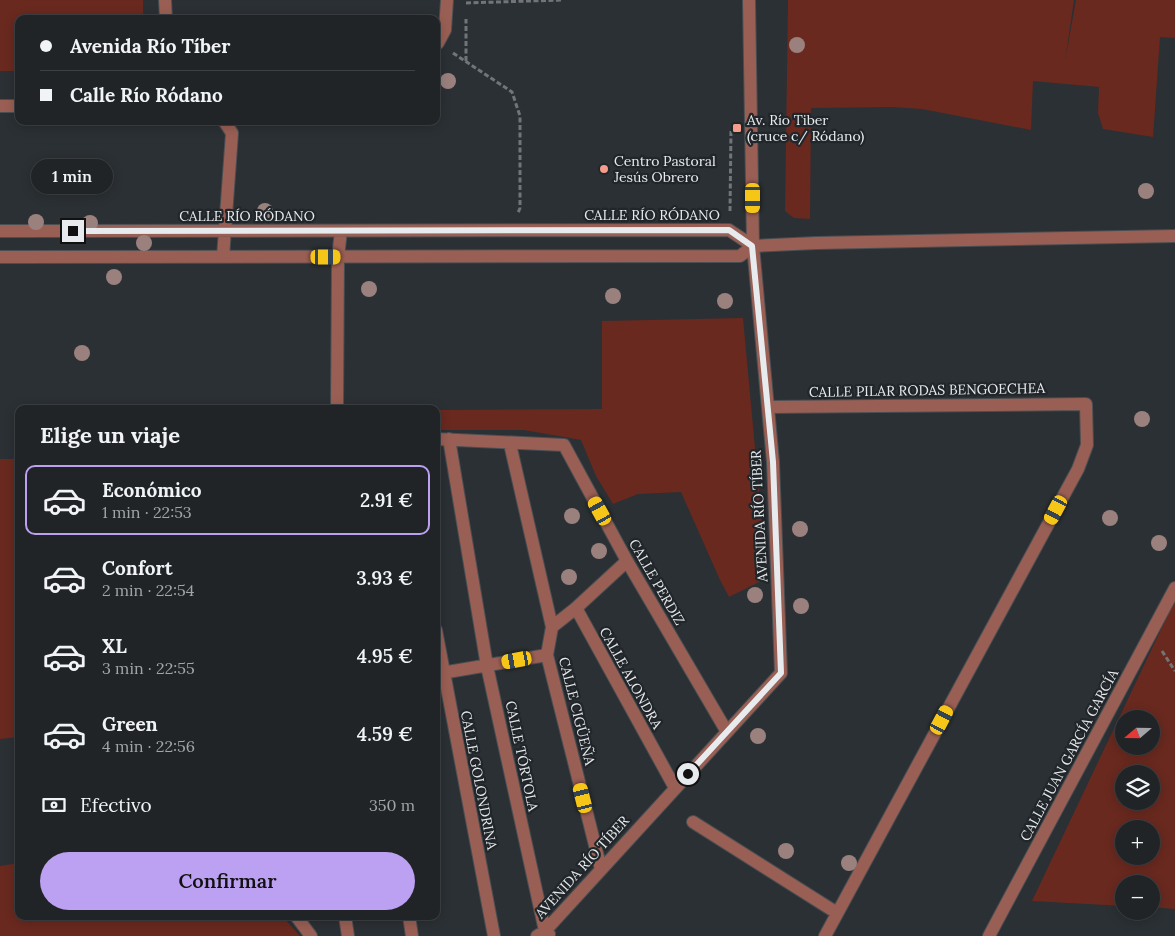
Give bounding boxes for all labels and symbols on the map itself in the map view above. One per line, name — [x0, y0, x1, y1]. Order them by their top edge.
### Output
place label: Av. Río Tiber (cruce c/ Ródano) — [746, 111, 864, 145]
marker: Av. Río Tiber (cruce c/ Ródano) — [731, 122, 743, 134]
place label: Centro Pastoral Jesús Obrero — [613, 152, 716, 186]
callout: 1 min — [32, 158, 114, 194]
marker: Centro Pastoral Jesús Obrero — [598, 163, 610, 175]
car — [745, 183, 760, 213]
street label: CALLE RÍO RÓDANO — [584, 206, 720, 224]
street label: CALLE RÍO RÓDANO — [179, 207, 315, 225]
route end — [62, 220, 84, 242]
car — [311, 250, 341, 265]
street label: CALLE PILAR RODAS BENGOECHEA — [809, 379, 1046, 401]
street label: AVENIDA RÍO TÍBER — [747, 449, 771, 583]
car — [1042, 493, 1069, 527]
car — [586, 494, 613, 528]
street label: CALLE PERDIZ — [625, 536, 689, 628]
street label: CALLE ALONDRA — [596, 624, 667, 732]
car — [500, 650, 533, 670]
street label: CALLE CIGÜEÑA — [555, 655, 599, 767]
street label: CALLE JUAN GARCÍA GARCÍA — [1016, 666, 1122, 844]
street label: CALLE TÓRTOLA — [501, 699, 543, 813]
car — [928, 703, 955, 737]
street label: CALLE GOLONDRINA — [457, 709, 501, 851]
north arrow — [1115, 710, 1160, 755]
route start — [677, 763, 699, 785]
car — [572, 782, 593, 814]
street label: AVENIDA RÍO TÍBER — [530, 812, 633, 923]

